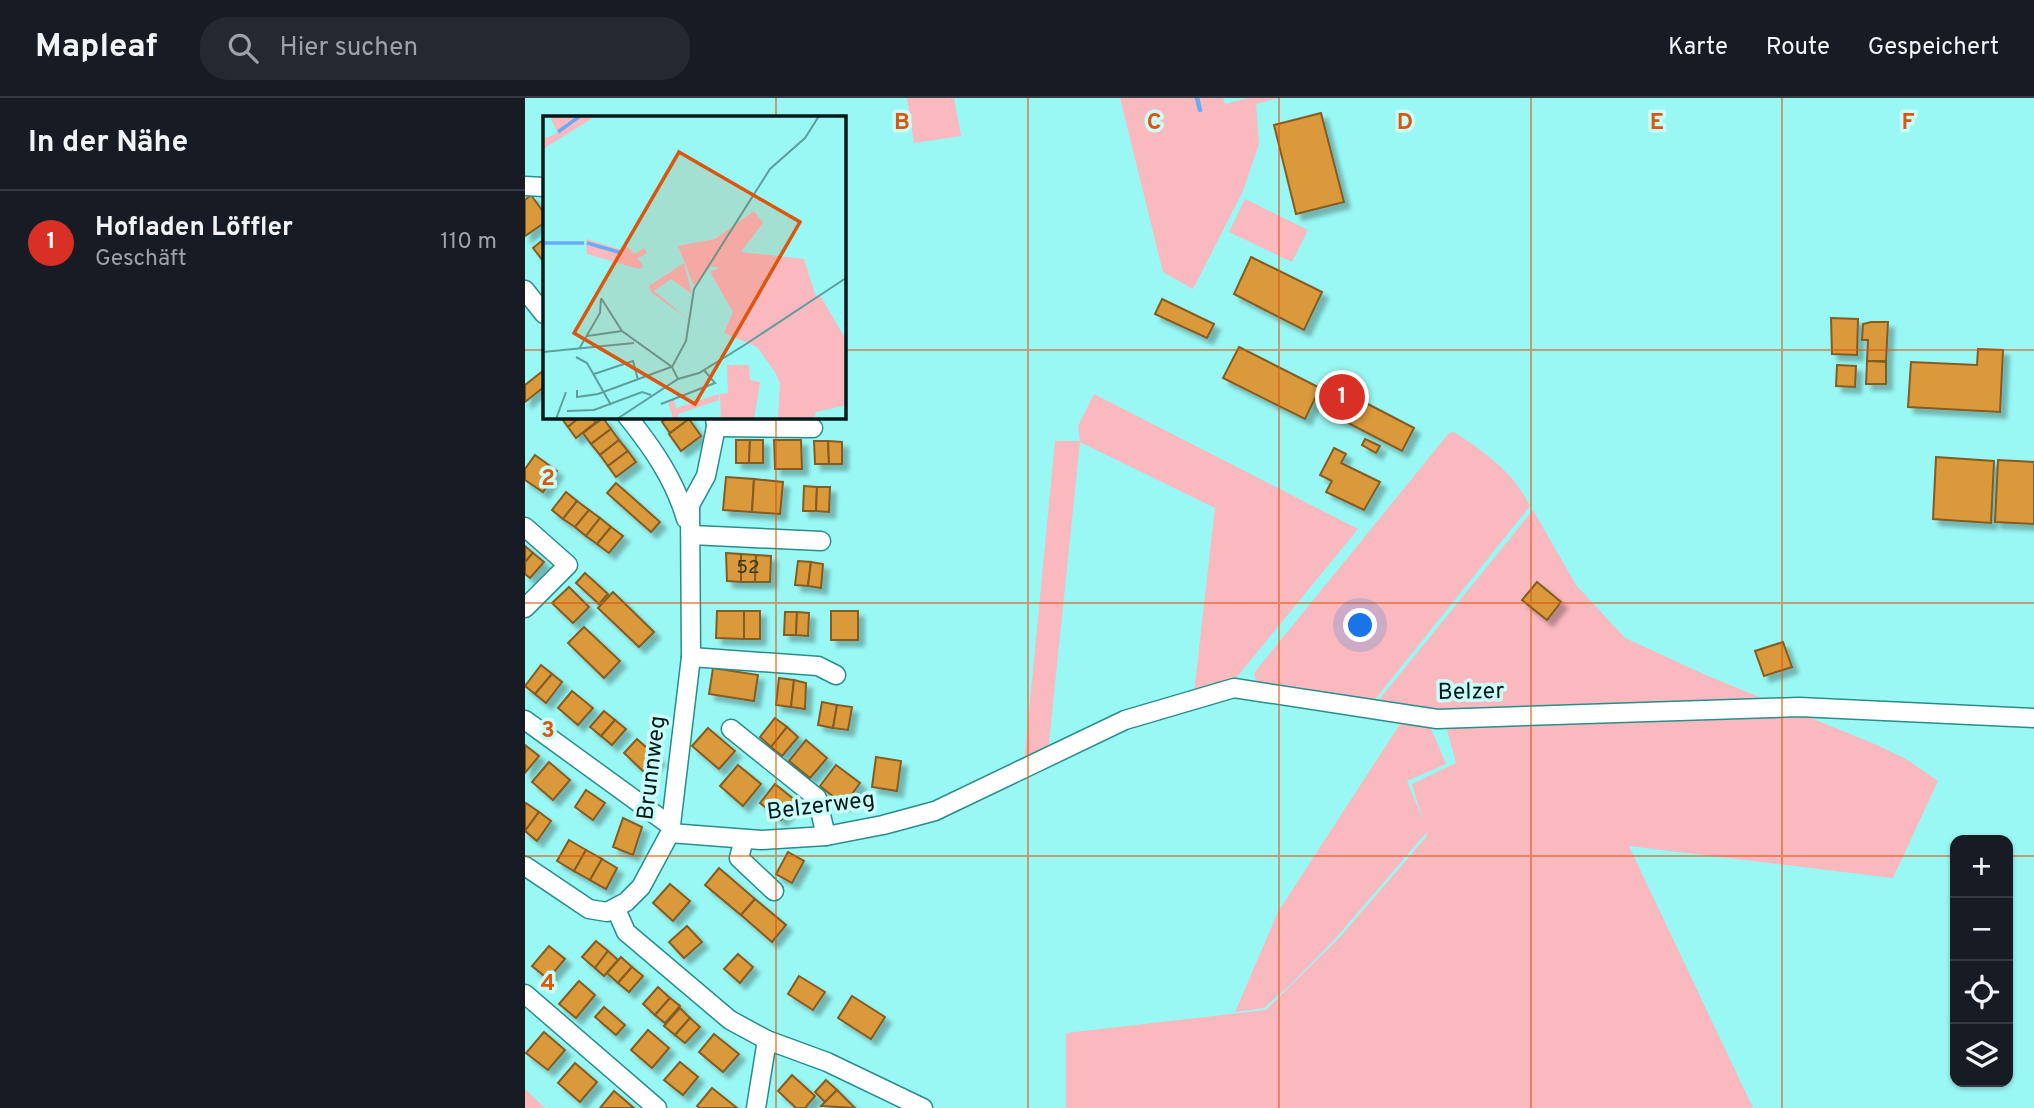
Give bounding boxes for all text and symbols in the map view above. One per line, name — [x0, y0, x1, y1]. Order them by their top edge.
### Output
search box — [200, 17, 690, 80]
text: Mapleaf — [35, 27, 158, 69]
icon: search — [224, 29, 262, 67]
text: Hier suchen — [280, 32, 418, 65]
text: Karte — [1668, 33, 1728, 63]
text: Route — [1766, 33, 1830, 63]
text: Gespeichert — [1868, 33, 1999, 63]
text: B — [894, 109, 910, 138]
text: C — [1147, 109, 1161, 138]
text: D — [1397, 109, 1413, 138]
text: E — [1650, 109, 1664, 138]
text: F — [1901, 109, 1915, 138]
inset map — [543, 116, 845, 418]
text: In der Nähe — [28, 125, 188, 162]
text: Hofladen Löffler — [95, 212, 293, 245]
text: 1 — [46, 228, 56, 257]
text: 110 m — [440, 228, 497, 257]
text: Geschäft — [95, 245, 187, 274]
pin: 1 — [1319, 371, 1365, 423]
text: 2 — [541, 465, 555, 494]
house number: 52 — [736, 556, 760, 580]
your location — [1343, 608, 1377, 642]
street label: Belzer — [1437, 678, 1505, 708]
street label: Brunnweg — [632, 714, 674, 822]
text: 3 — [541, 717, 555, 746]
street label: Belzerweg — [765, 786, 877, 828]
map controls — [1950, 835, 2013, 1087]
button: + — [1950, 835, 2013, 898]
button: − — [1950, 898, 2013, 961]
button: locate — [1950, 961, 2013, 1024]
text: 4 — [541, 970, 555, 999]
button: layers — [1950, 1024, 2013, 1087]

